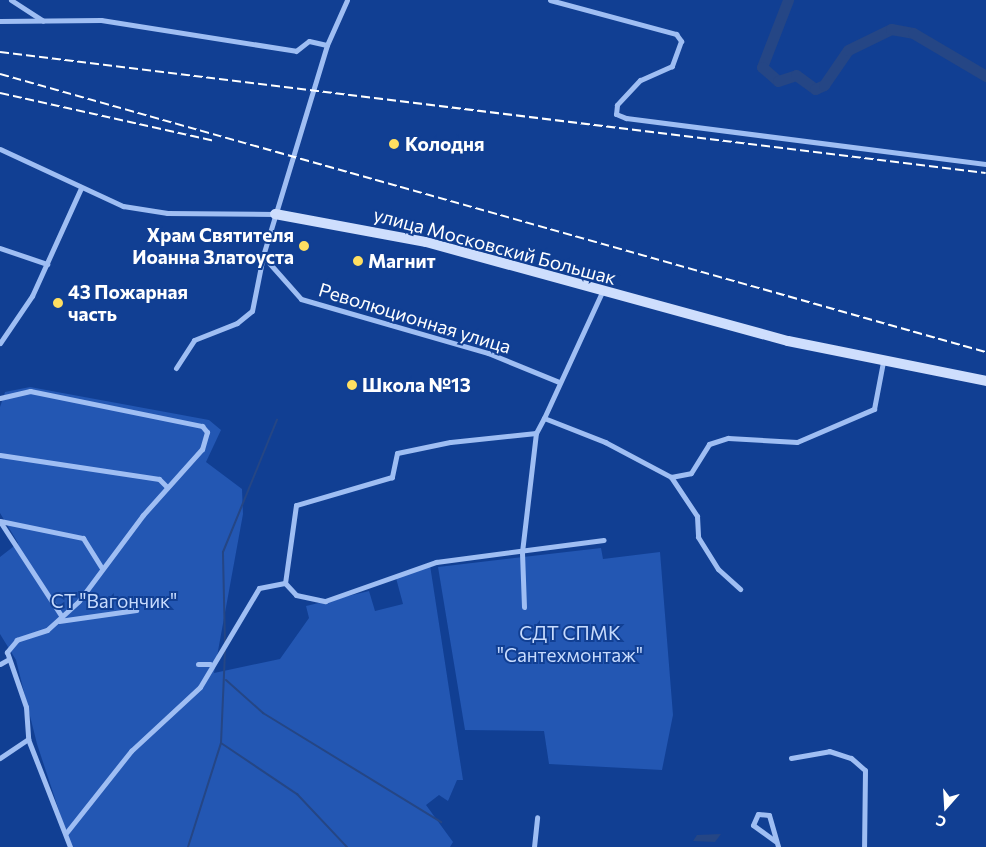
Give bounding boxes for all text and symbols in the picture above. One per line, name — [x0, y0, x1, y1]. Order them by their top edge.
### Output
place label: Колодня — [405, 133, 484, 155]
marker: Колодня — [387, 137, 401, 151]
street label: улица Московский Большак — [371, 203, 619, 289]
place label: Храм Святителя Иоанна Златоуста — [132, 224, 294, 268]
marker: Храм Святителя Иоанна Златоуста — [298, 240, 310, 252]
place label: Магнит — [368, 250, 436, 272]
marker: Магнит — [352, 255, 364, 267]
street label: Революционная улица — [316, 278, 514, 358]
place label: 43 Пожарная часть — [68, 281, 188, 325]
marker: 43 Пожарная часть — [52, 297, 64, 309]
place label: Школа №13 — [362, 374, 471, 396]
marker: Школа №13 — [346, 379, 358, 391]
park label: СТ "Вагончик" — [51, 590, 177, 612]
park label: СДТ СПМК "Сантехмонтаж" — [497, 622, 643, 666]
north arrow — [921, 782, 971, 832]
text: С — [934, 812, 948, 831]

